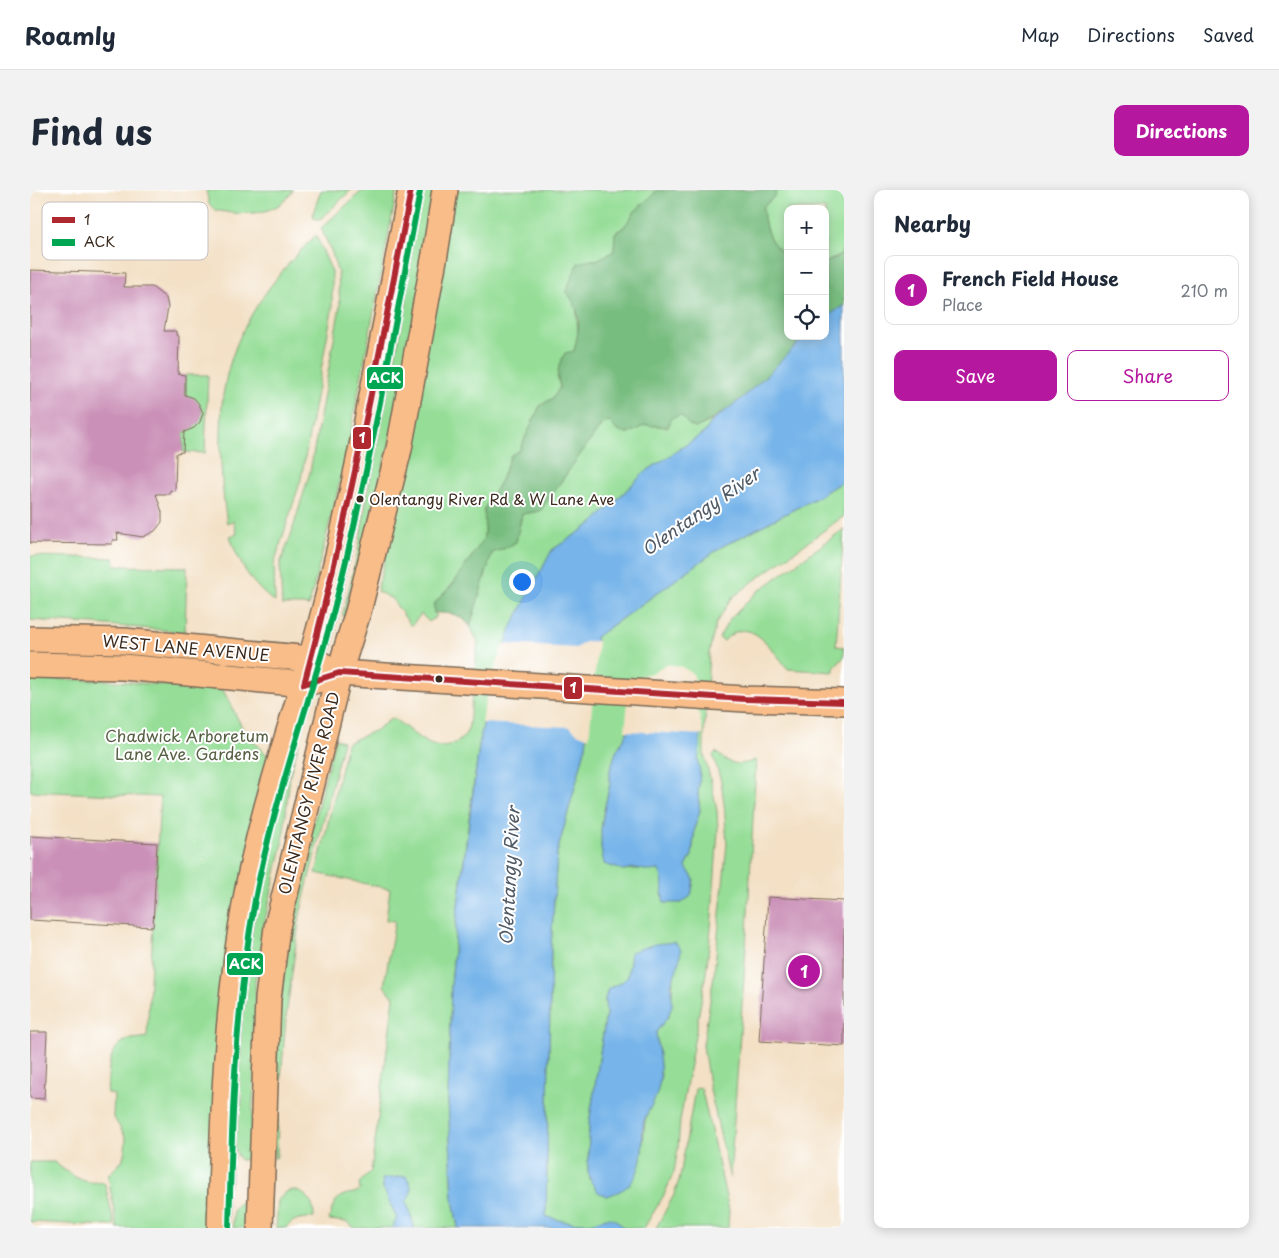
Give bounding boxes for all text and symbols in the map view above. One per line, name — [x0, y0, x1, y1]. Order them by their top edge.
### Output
text: Roamly — [25, 17, 116, 53]
text: Map — [1021, 21, 1059, 48]
text: Directions — [1087, 21, 1175, 48]
text: Saved — [1203, 21, 1254, 48]
text: Find us — [30, 104, 152, 157]
button: Directions — [1114, 105, 1249, 156]
legend — [42, 202, 208, 260]
map controls — [784, 205, 829, 340]
button: + — [784, 205, 829, 250]
text: Nearby — [894, 207, 971, 239]
text: 1 — [84, 209, 90, 230]
text: ACK — [84, 231, 115, 252]
button: − — [784, 250, 829, 295]
text: French Field House — [942, 264, 1119, 292]
text: 1 — [907, 278, 915, 302]
text: 210 m — [1180, 278, 1228, 302]
text: Place — [942, 292, 983, 316]
button: locate — [784, 295, 829, 340]
button: Save — [894, 350, 1057, 401]
button: Share — [1067, 350, 1229, 401]
line badge: ACK — [366, 366, 404, 390]
text: ACK — [369, 367, 401, 388]
line badge: 1 — [352, 426, 372, 450]
text: 1 — [359, 427, 366, 448]
water label: Olentangy River — [636, 458, 767, 562]
place label: Olentangy River Rd & W Lane Ave — [369, 487, 614, 510]
marker: Olentangy River Rd & W Lane Ave — [355, 494, 365, 504]
your location — [509, 569, 535, 595]
street label: WEST LANE AVENUE — [102, 628, 271, 666]
unlabelled marker — [434, 674, 444, 684]
line badge: 1 — [563, 676, 583, 700]
text: 1 — [570, 677, 577, 698]
street label: OLENTANGY RIVER ROAD — [271, 689, 345, 897]
park label: Chadwick Arboretum Lane Ave. Gardens — [105, 723, 269, 765]
water label: Olentangy River — [491, 803, 526, 946]
line badge: ACK — [226, 952, 264, 976]
pin: 1 — [788, 952, 820, 990]
text: ACK — [229, 953, 261, 974]

